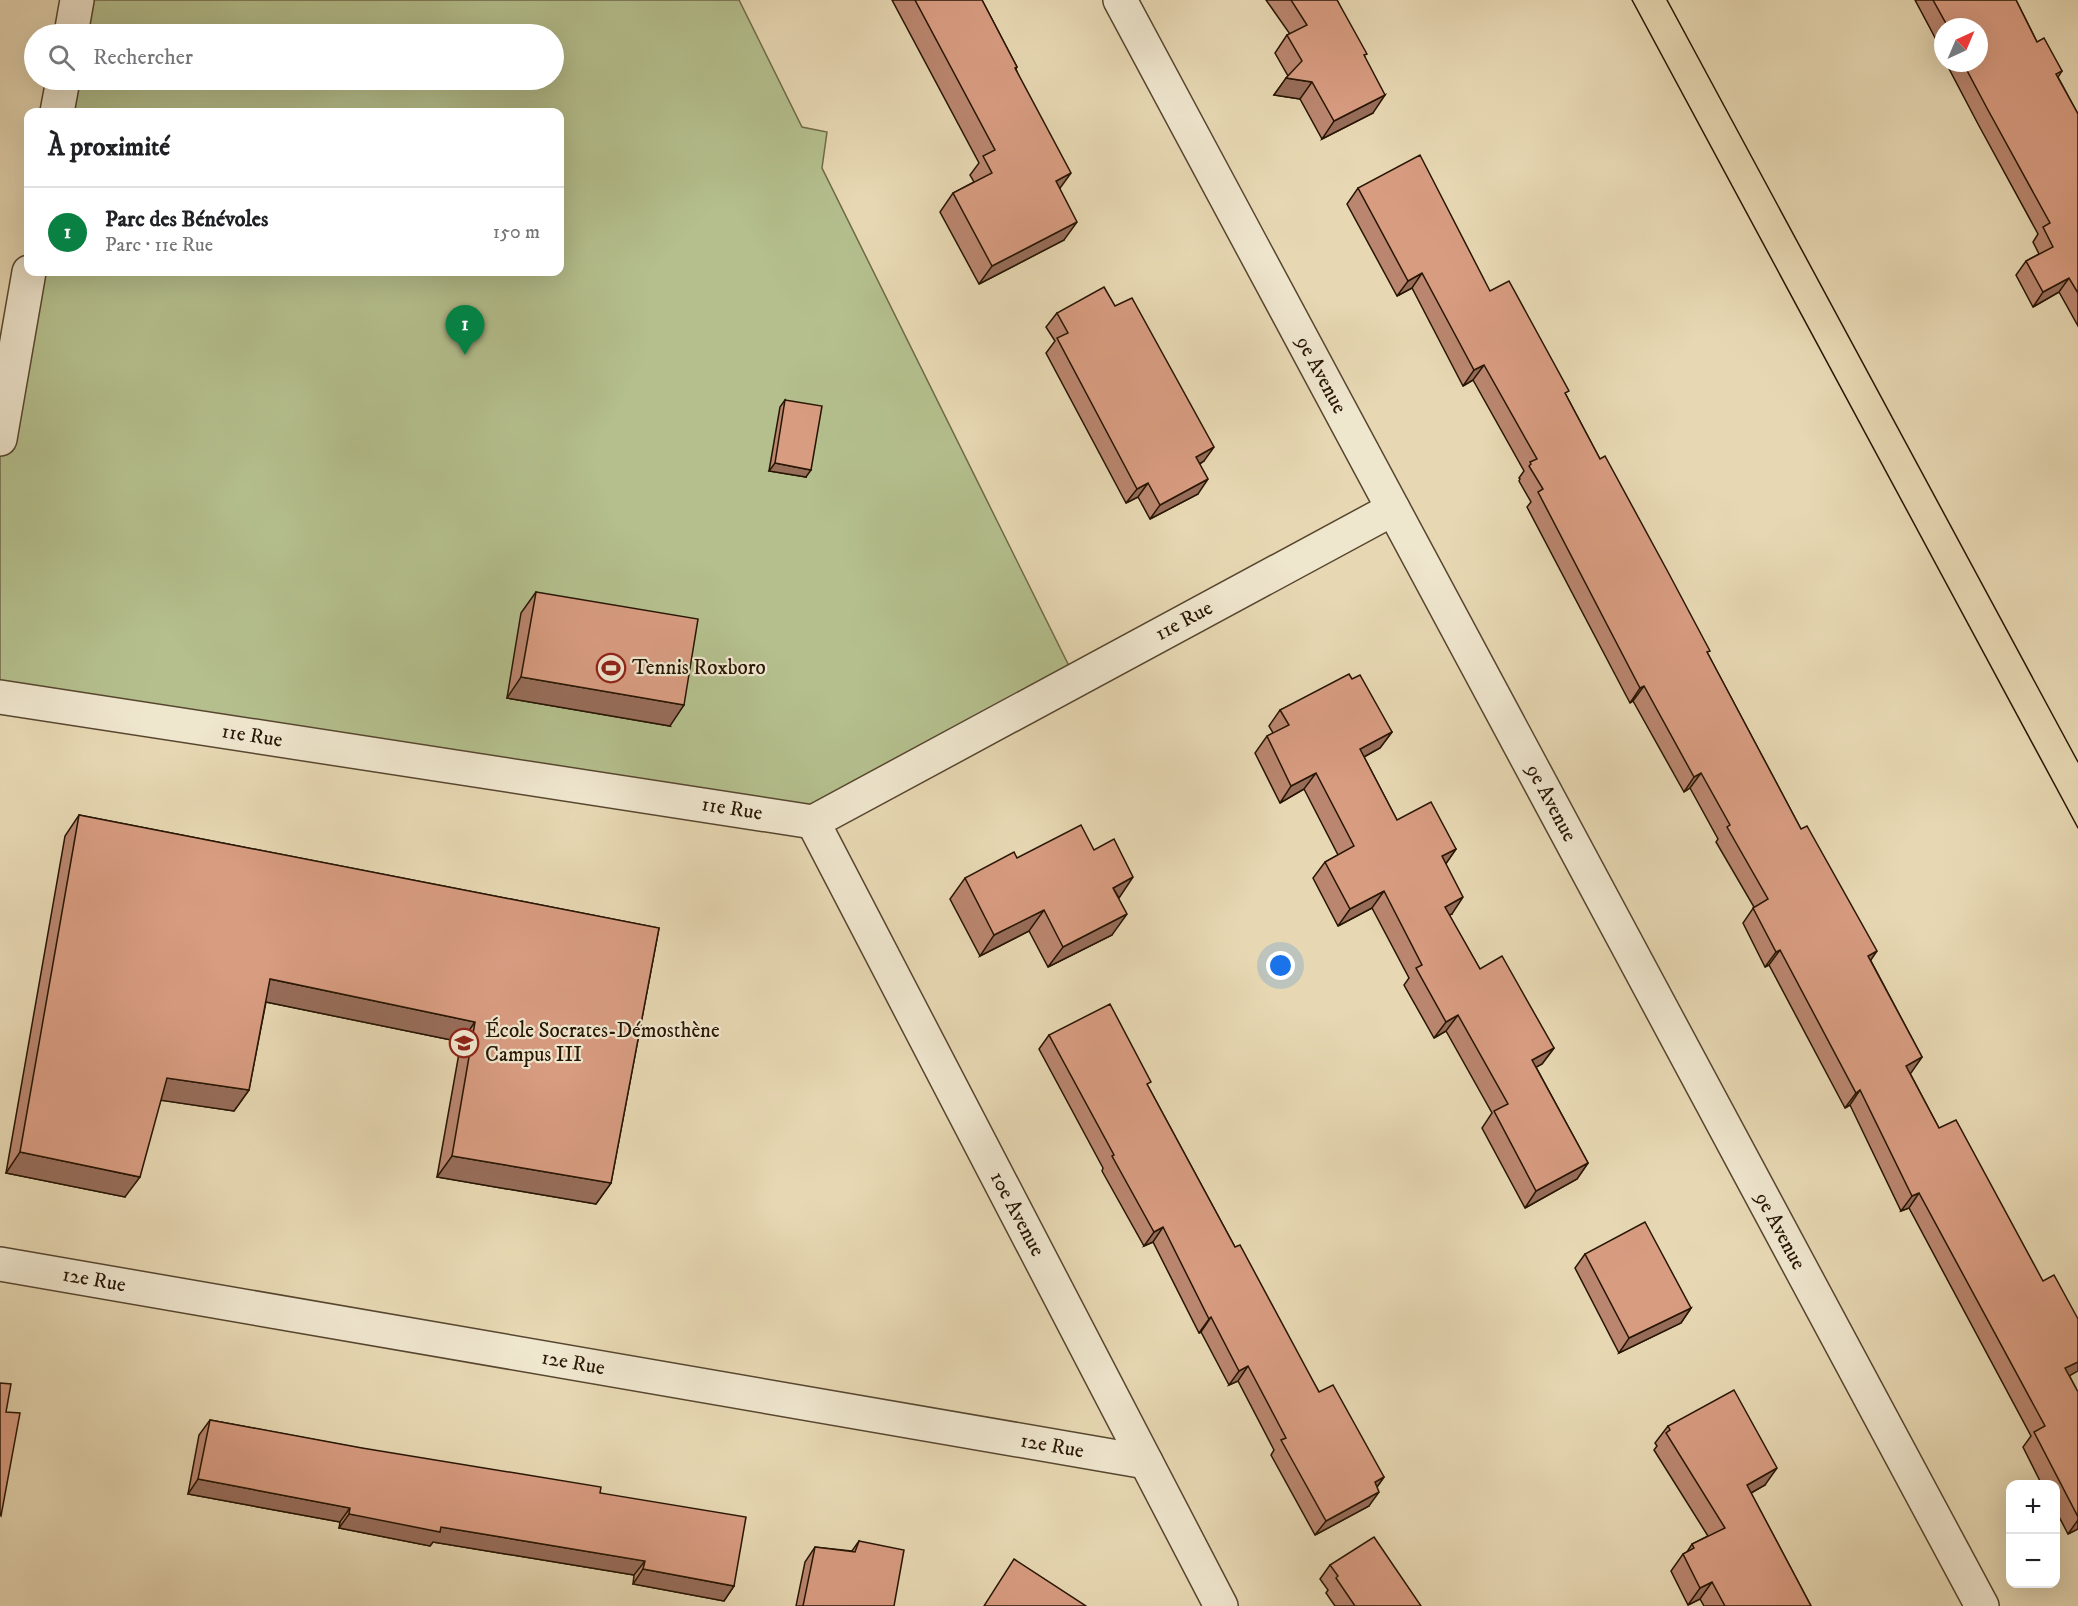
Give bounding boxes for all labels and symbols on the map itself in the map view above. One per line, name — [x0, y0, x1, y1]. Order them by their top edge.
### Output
north arrow — [1934, 18, 1988, 72]
pin: 1 — [446, 306, 484, 355]
street label: 9e Avenue — [1289, 331, 1352, 419]
street label: 11e Rue — [1151, 595, 1217, 647]
sports icon: Tennis Roxboro — [595, 652, 627, 684]
place label: Tennis Roxboro — [632, 655, 766, 681]
street label: 11e Rue — [220, 718, 285, 754]
street label: 9e Avenue — [1519, 759, 1582, 847]
street label: 11e Rue — [700, 791, 765, 827]
your location — [1266, 951, 1295, 980]
place label: École Socrates-Démosthène Campus III — [485, 1017, 720, 1068]
school or university icon: École Socrates-Démosthène Campus III — [448, 1027, 480, 1059]
street label: 10e Avenue — [984, 1167, 1050, 1261]
street label: 9e Avenue — [1748, 1187, 1811, 1275]
street label: 12e Rue — [60, 1262, 128, 1298]
street label: 12e Rue — [539, 1345, 607, 1381]
street label: 12e Rue — [1018, 1428, 1086, 1464]

